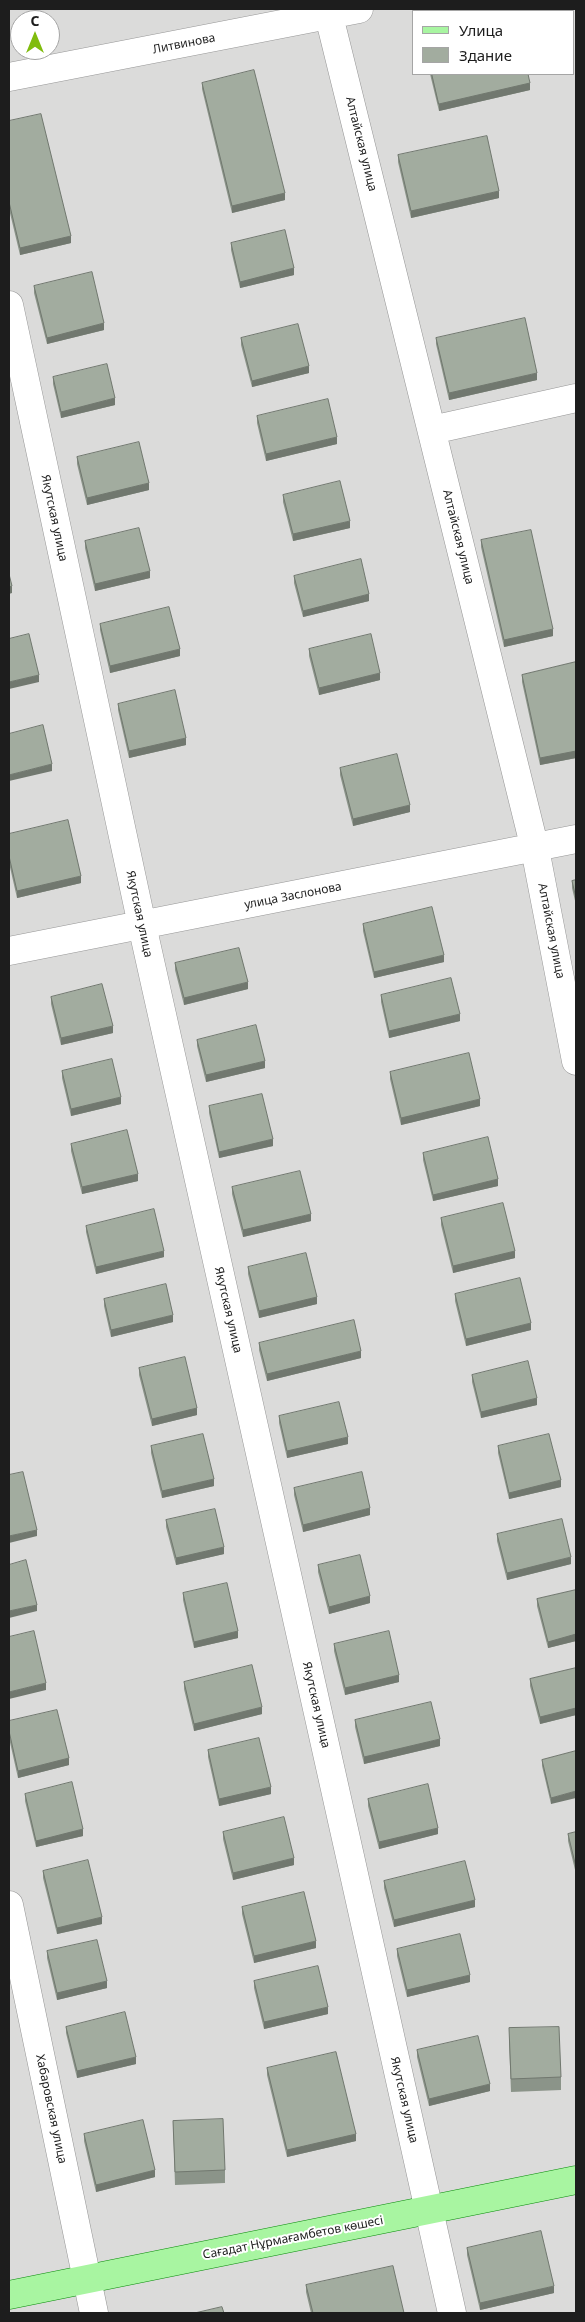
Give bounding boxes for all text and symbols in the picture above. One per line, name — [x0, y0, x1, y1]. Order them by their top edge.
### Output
north arrow — [10, 10, 60, 60]
legend — [412, 10, 575, 75]
text: С — [30, 11, 40, 30]
text: Улица — [459, 20, 503, 40]
street label: Литвинова — [151, 31, 217, 57]
text: Здание — [459, 45, 512, 65]
street label: Алтайская улица — [342, 95, 380, 193]
street label: Якутская улица — [38, 473, 70, 563]
street label: Алтайская улица — [439, 488, 477, 586]
street label: Якутская улица — [123, 869, 155, 959]
street label: улица Заслонова — [243, 880, 343, 912]
street label: Алтайская улица — [535, 882, 567, 980]
street label: Якутская улица — [211, 1265, 245, 1355]
street label: Якутская улица — [299, 1660, 333, 1750]
street label: Хабаровская улица — [32, 2053, 70, 2165]
street label: Якутская улица — [387, 2055, 421, 2145]
street label: Сағадат Нұрмағамбетов көшесі — [202, 2213, 384, 2263]

